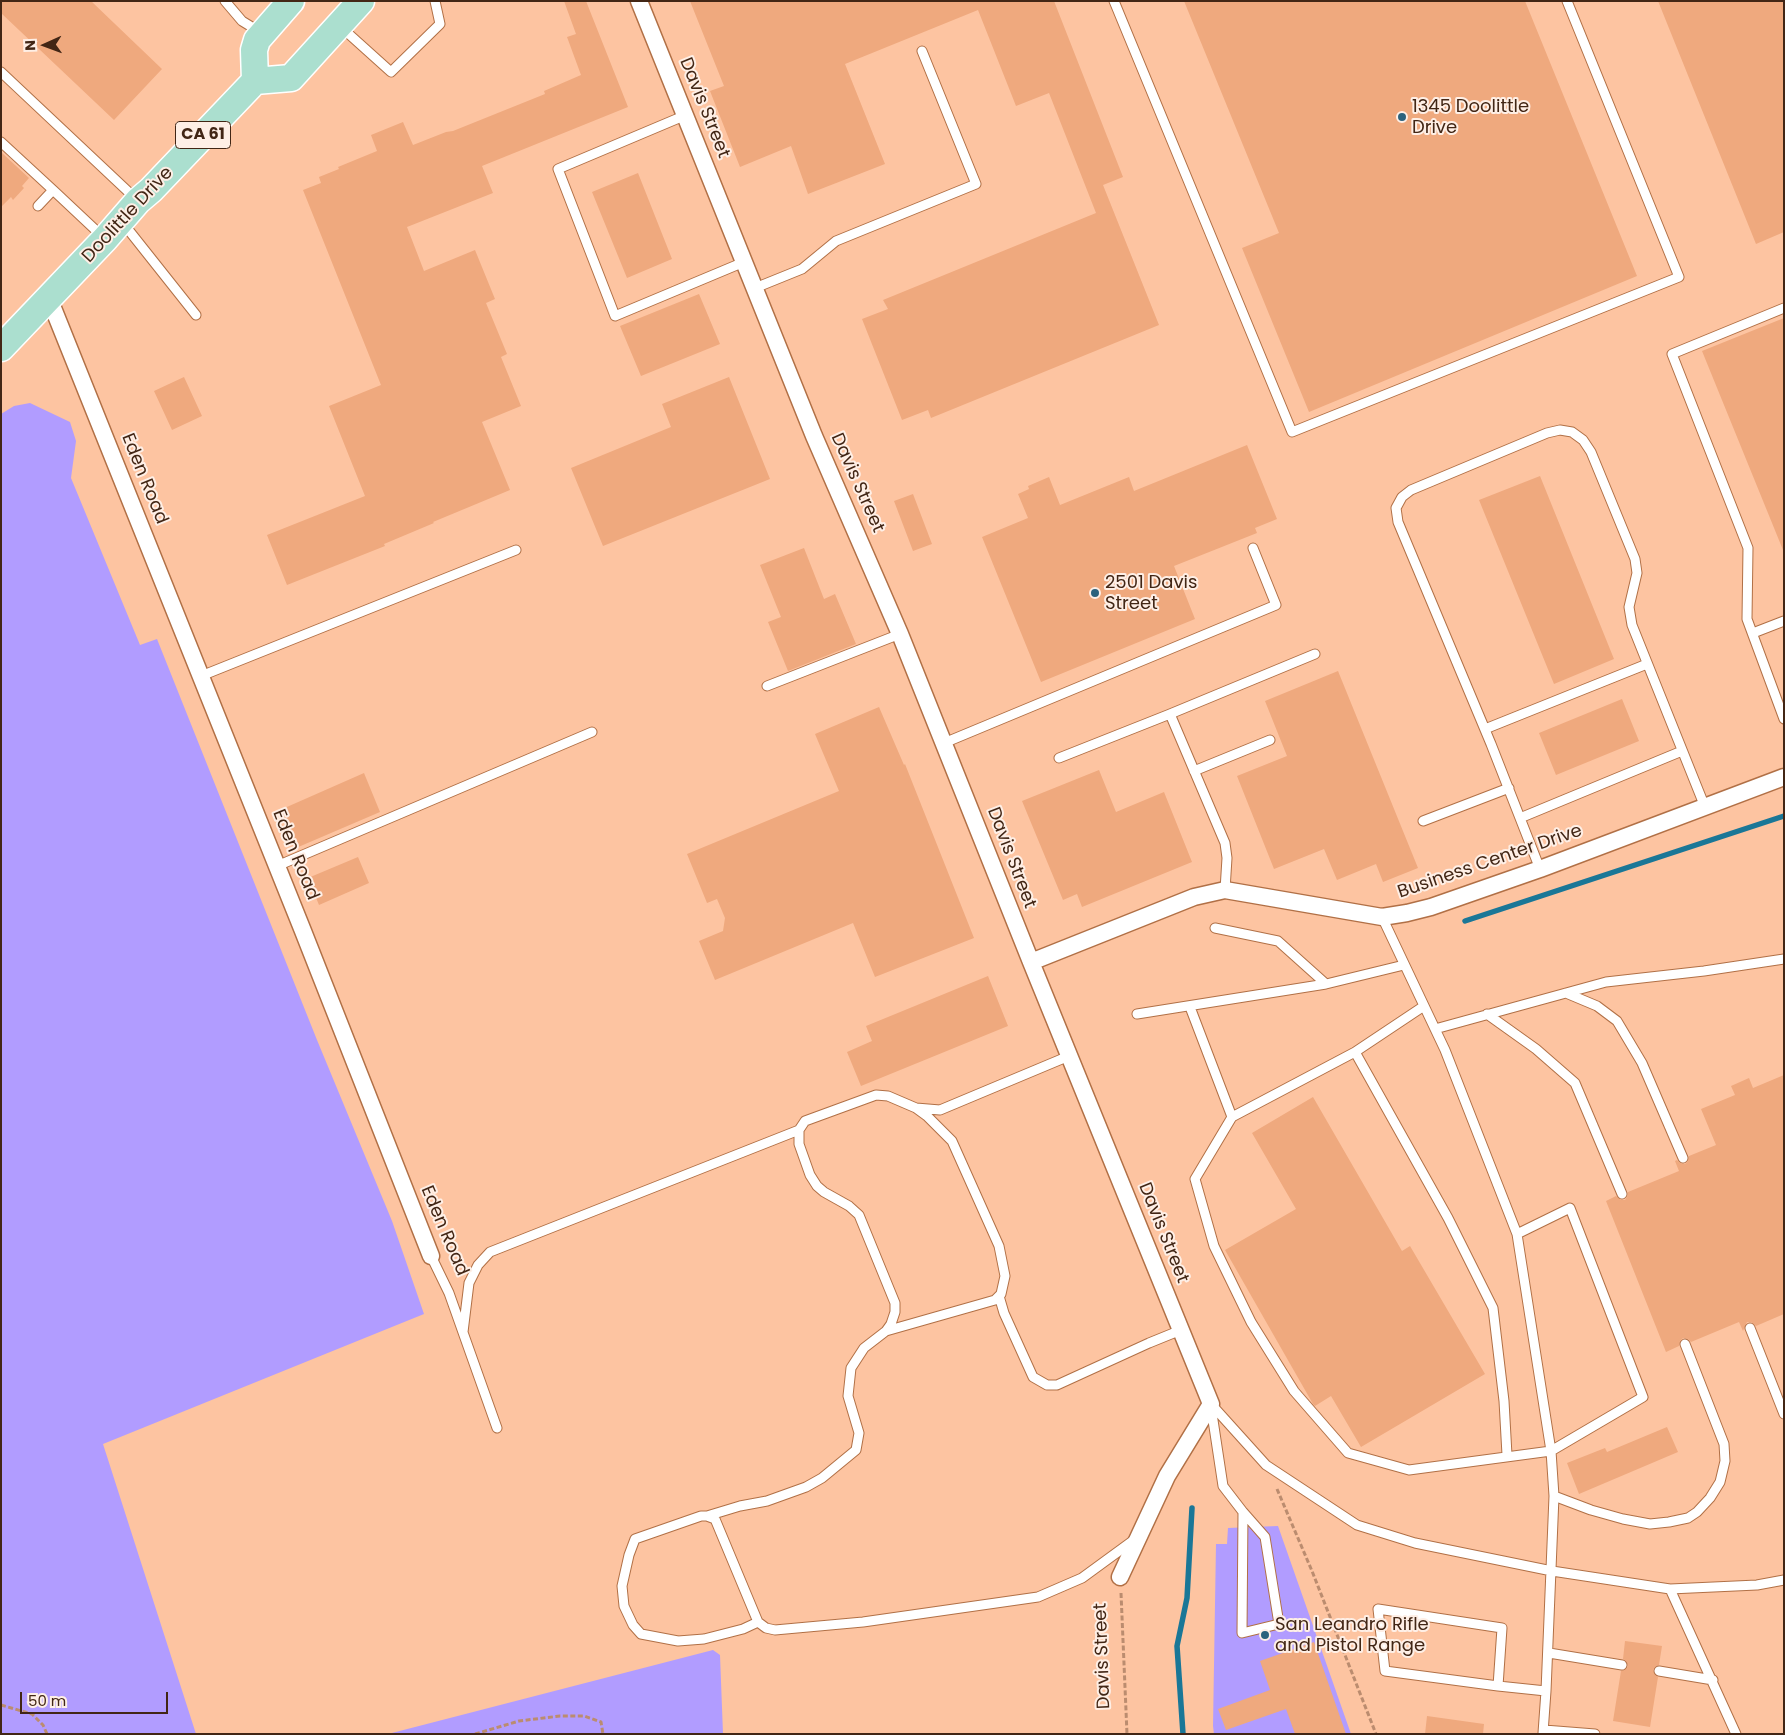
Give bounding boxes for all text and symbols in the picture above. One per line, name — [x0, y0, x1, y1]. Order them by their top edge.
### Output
north arrow — [20, 20, 70, 70]
text: N — [20, 40, 40, 51]
street label: Davis Street — [674, 55, 734, 161]
place label: 1345 Doolittle Drive — [1412, 96, 1529, 138]
marker: 1345 Doolittle Drive — [1396, 111, 1408, 123]
road number: CA 61 — [176, 122, 230, 148]
street label: Doolittle Drive — [78, 163, 178, 267]
street label: Davis Street — [826, 430, 888, 536]
street label: Eden Road — [116, 431, 172, 527]
place label: 2501 Davis Street — [1105, 572, 1197, 614]
marker: 2501 Davis Street — [1089, 587, 1101, 599]
street label: Davis Street — [982, 804, 1040, 912]
street label: Eden Road — [267, 807, 323, 903]
street label: Business Center Drive — [1395, 820, 1585, 904]
street label: Davis Street — [1133, 1180, 1193, 1286]
street label: Eden Road — [415, 1183, 473, 1279]
street label: Davis Street — [1090, 1602, 1116, 1710]
place label: San Leandro Rifle and Pistol Range — [1275, 1614, 1429, 1656]
marker: San Leandro Rifle and Pistol Range — [1259, 1629, 1271, 1641]
scale bar — [22, 1682, 170, 1714]
text: 50 m — [28, 1690, 66, 1711]

